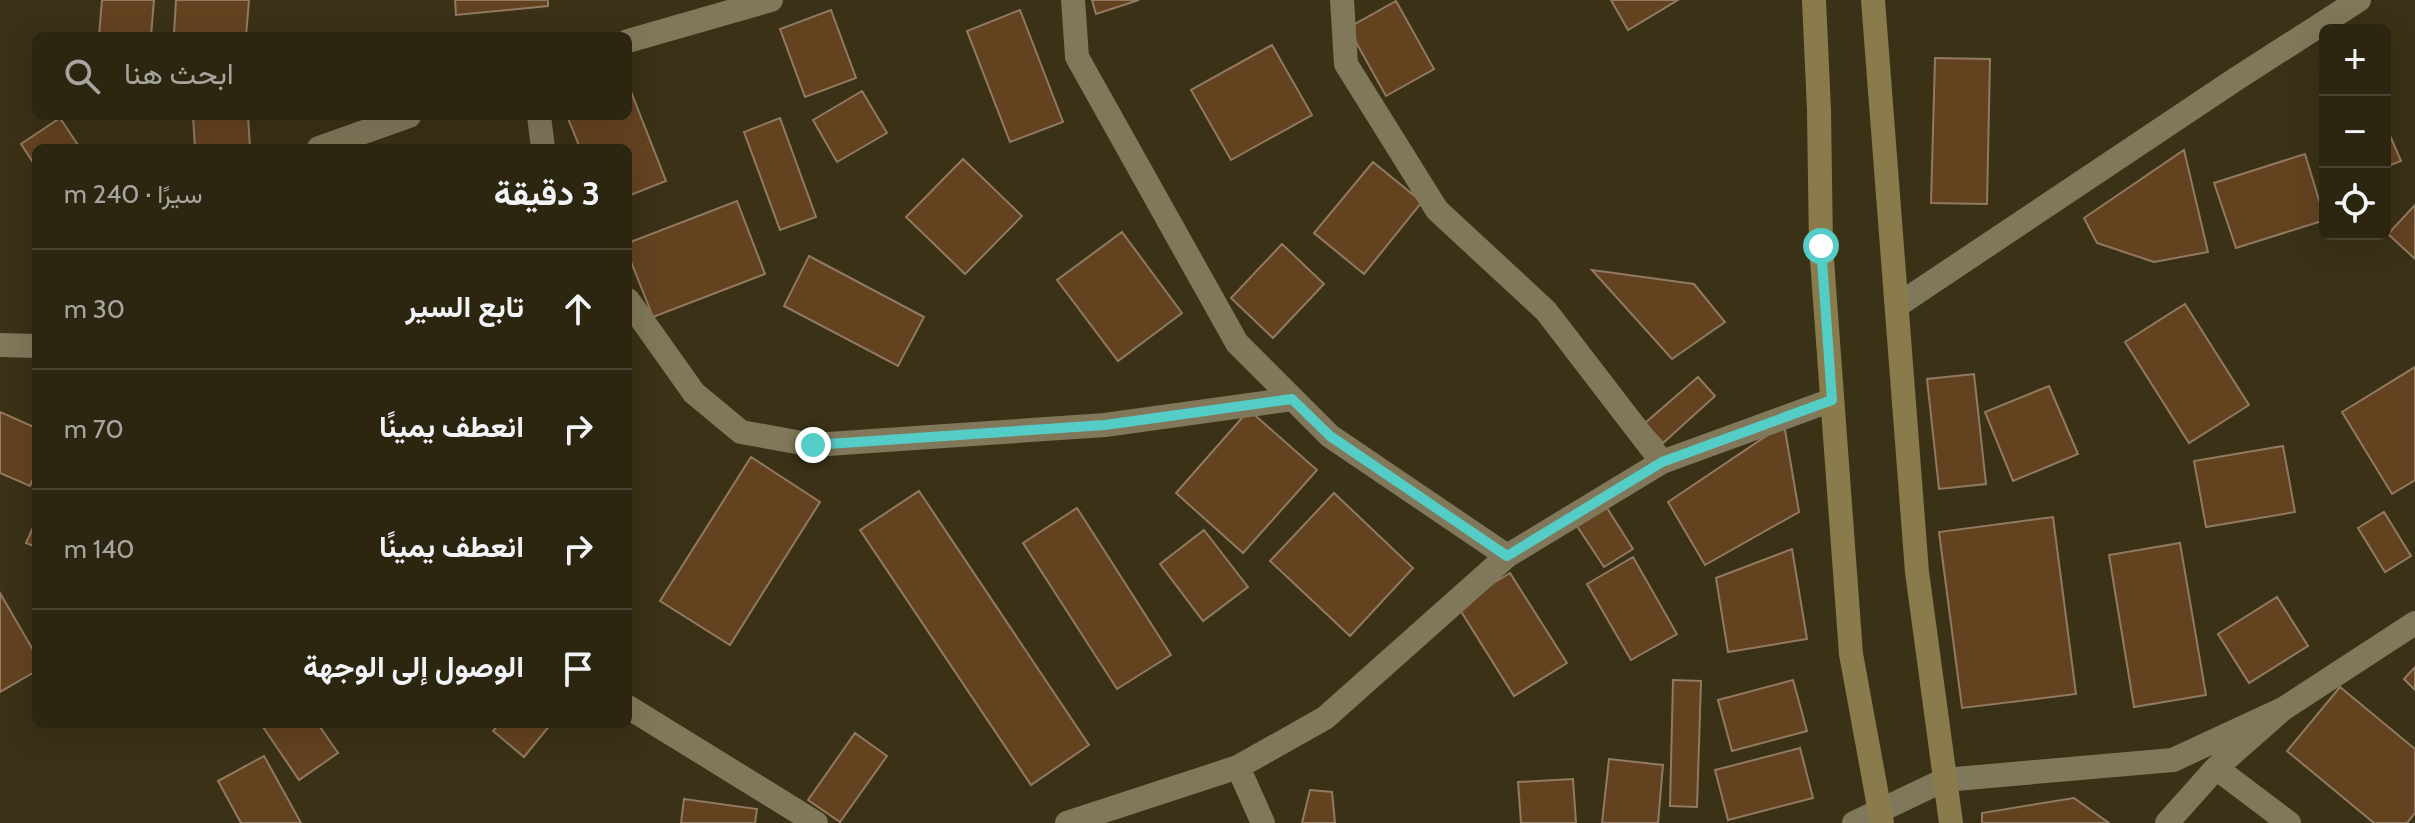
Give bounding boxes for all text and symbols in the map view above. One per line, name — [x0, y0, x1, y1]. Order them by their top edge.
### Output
map controls — [2319, 24, 2391, 240]
button: + — [2319, 24, 2391, 96]
search box — [32, 32, 632, 120]
icon: search — [60, 54, 104, 98]
text: ابحث هنا — [124, 55, 234, 92]
button: − — [2319, 96, 2391, 168]
button: locate — [2319, 168, 2391, 240]
text: 3 دقيقة — [494, 172, 600, 214]
text: سيرًا · 240 m — [64, 178, 203, 210]
route start — [1803, 228, 1839, 264]
icon: ahead — [556, 287, 600, 331]
text: تابع السير — [405, 288, 524, 325]
text: 30 m — [64, 293, 125, 325]
icon: right — [556, 407, 600, 451]
text: انعطف يمينًا — [379, 408, 524, 445]
text: 70 m — [64, 413, 124, 445]
route end — [795, 427, 831, 463]
icon: right — [556, 527, 600, 571]
text: انعطف يمينًا — [379, 528, 524, 565]
text: 140 m — [64, 533, 134, 565]
icon: arrive — [556, 647, 600, 691]
text: الوصول إلى الوجهة — [303, 648, 524, 685]

